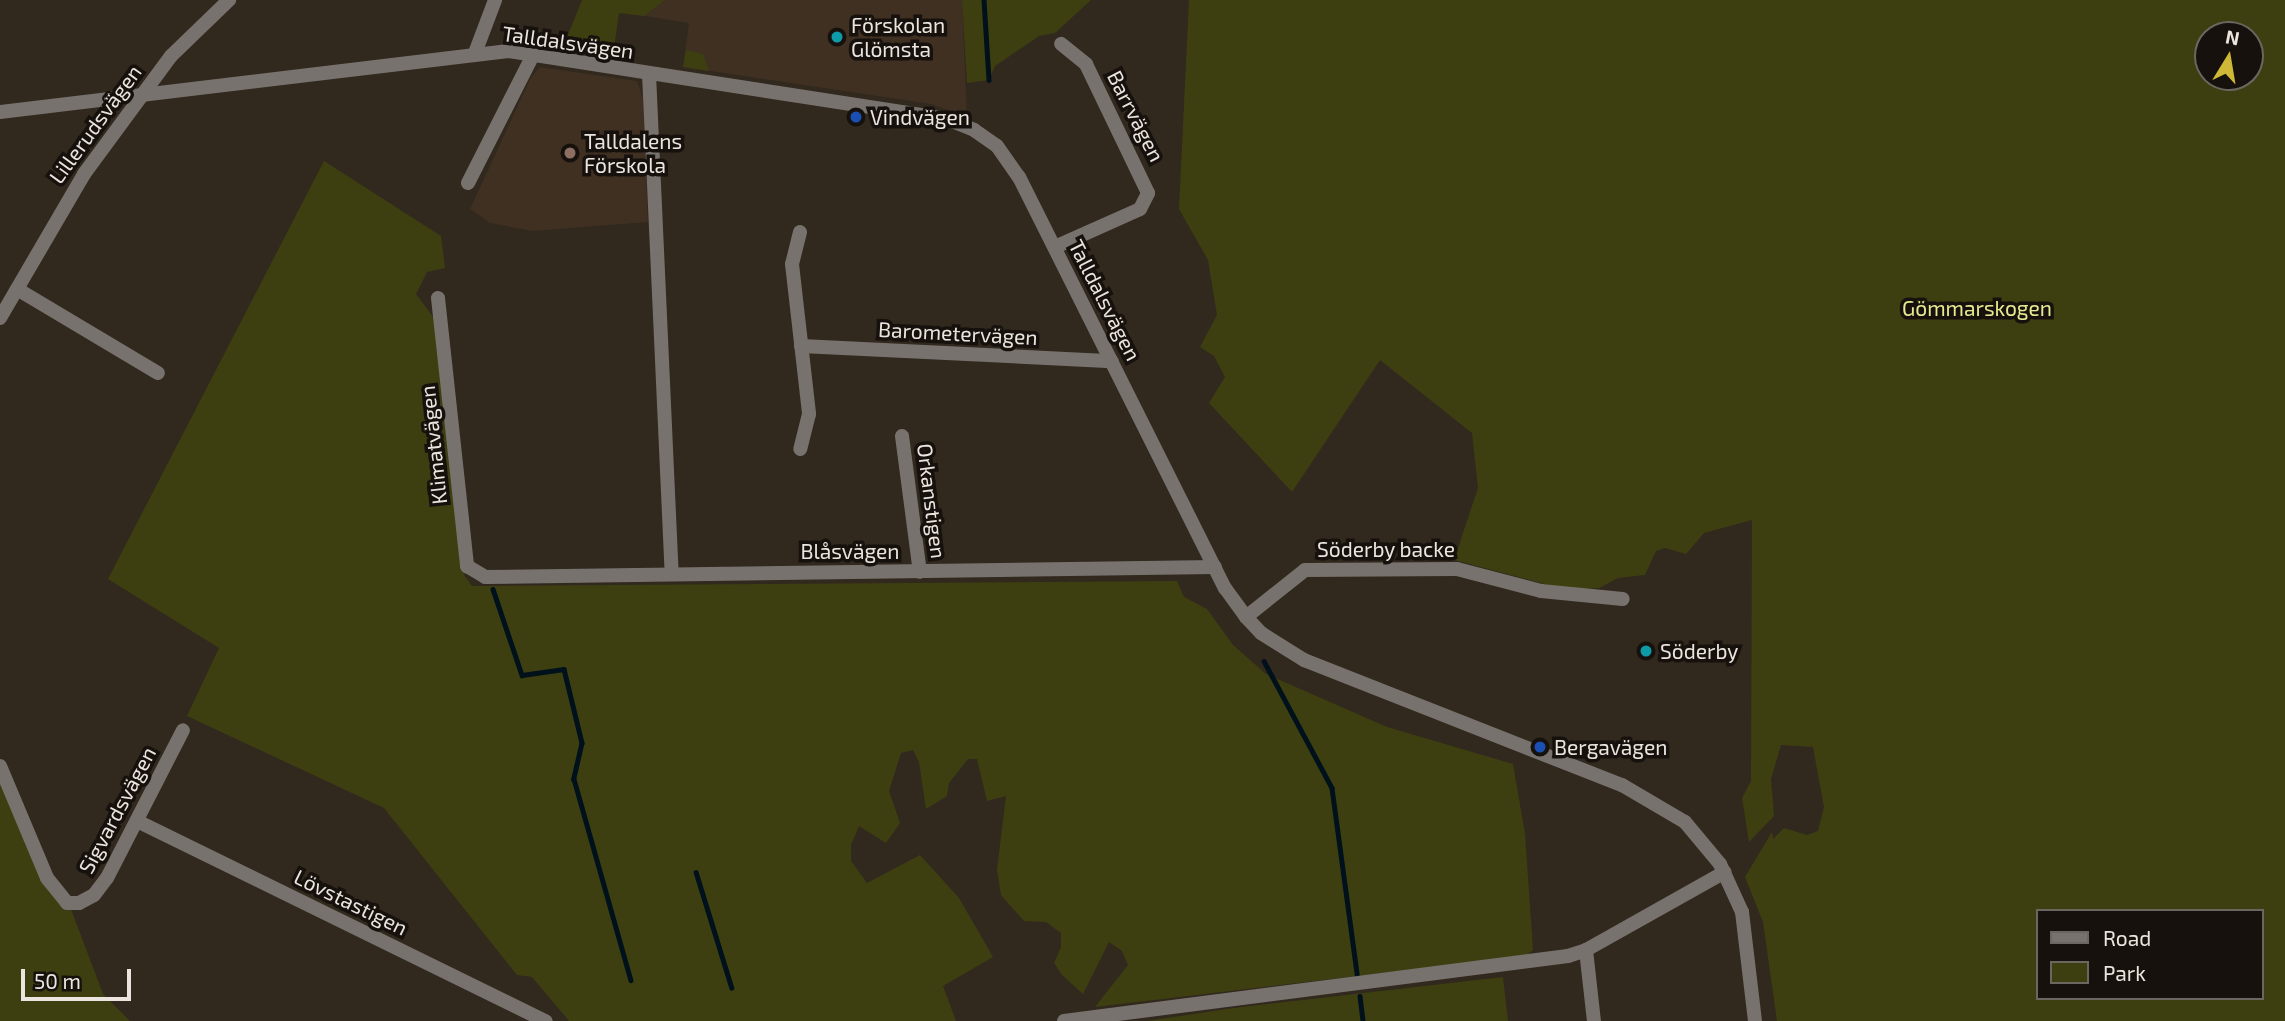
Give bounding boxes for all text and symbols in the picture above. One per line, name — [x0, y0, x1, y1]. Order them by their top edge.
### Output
place label: Förskolan Glömsta — [851, 12, 945, 62]
street label: Talldalsvägen — [501, 20, 635, 64]
north arrow — [2194, 21, 2264, 91]
text: N — [2224, 24, 2242, 49]
marker: Förskolan Glömsta — [829, 29, 845, 45]
street label: Lillerudsvägen — [44, 60, 146, 188]
street label: Barrvägen — [1102, 66, 1170, 166]
place label: Vindvägen — [870, 104, 970, 130]
marker: Vindvägen — [848, 109, 864, 125]
place label: Talldalens Förskola — [584, 128, 682, 178]
marker: Talldalens Förskola — [562, 145, 578, 161]
street label: Talldalsvägen — [1064, 235, 1146, 365]
park label: Gömmarskogen — [1902, 295, 2052, 321]
street label: Barometervägen — [878, 316, 1038, 350]
street label: Klimatvägen — [414, 384, 452, 506]
street label: Orkanstigen — [912, 442, 952, 560]
street label: Söderby backe — [1317, 536, 1455, 562]
street label: Blåsvägen — [800, 538, 900, 564]
place label: Söderby — [1660, 638, 1738, 664]
marker: Söderby — [1638, 643, 1654, 659]
place label: Bergavägen — [1554, 734, 1667, 760]
marker: Bergavägen — [1532, 739, 1548, 755]
street label: Sigvardsvägen — [73, 742, 161, 878]
street label: Lövstastigen — [290, 864, 412, 940]
legend — [2036, 909, 2264, 1000]
text: Road — [2103, 925, 2151, 950]
scale bar — [24, 954, 135, 998]
text: Park — [2103, 960, 2146, 985]
text: 50 m — [34, 968, 81, 993]

